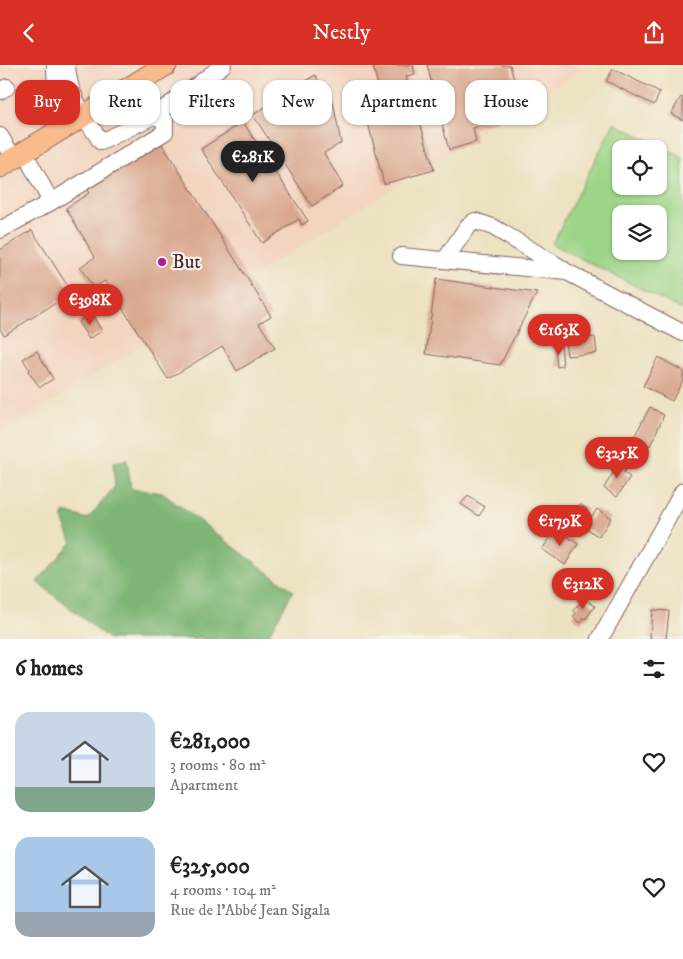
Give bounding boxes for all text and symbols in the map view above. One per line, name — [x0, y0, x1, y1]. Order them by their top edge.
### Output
icon: back — [15, 19, 43, 47]
text: Nestly — [313, 19, 370, 46]
icon: share — [640, 19, 668, 47]
chip: Buy — [15, 80, 80, 125]
chip: Rent — [90, 80, 160, 125]
chip: Filters — [170, 80, 253, 125]
chip: New — [263, 80, 332, 125]
chip: Apartment — [342, 80, 455, 125]
chip: House — [465, 80, 547, 125]
map controls — [612, 140, 667, 260]
button: locate — [612, 140, 667, 195]
pin: €281K — [218, 141, 288, 183]
text: €281K — [232, 147, 274, 167]
button: layers — [612, 205, 667, 260]
place label: But — [172, 250, 201, 275]
marker: But — [156, 256, 168, 268]
pin: €398K — [55, 283, 125, 326]
text: €398K — [69, 290, 111, 310]
pin: €163K — [524, 313, 594, 356]
text: €163K — [539, 320, 579, 340]
pin: €325K — [582, 437, 652, 479]
text: €325K — [596, 443, 638, 463]
pin: €179K — [525, 505, 595, 547]
text: €179K — [539, 511, 581, 531]
pin: €312K — [548, 567, 618, 610]
text: €312K — [563, 574, 603, 594]
icon: filters — [640, 655, 668, 683]
text: 6 homes — [15, 656, 83, 682]
text: €281,000 — [170, 729, 250, 755]
icon: home — [55, 732, 115, 792]
icon: heart — [640, 748, 668, 776]
text: 3 rooms · 80 m² — [170, 755, 266, 775]
text: Apartment — [170, 775, 238, 795]
text: €325,000 — [170, 854, 250, 880]
icon: home — [55, 857, 115, 917]
icon: heart — [640, 873, 668, 901]
text: 4 rooms · 104 m² — [170, 880, 276, 900]
text: Rue de l'Abbé Jean Sigala — [170, 900, 330, 920]

